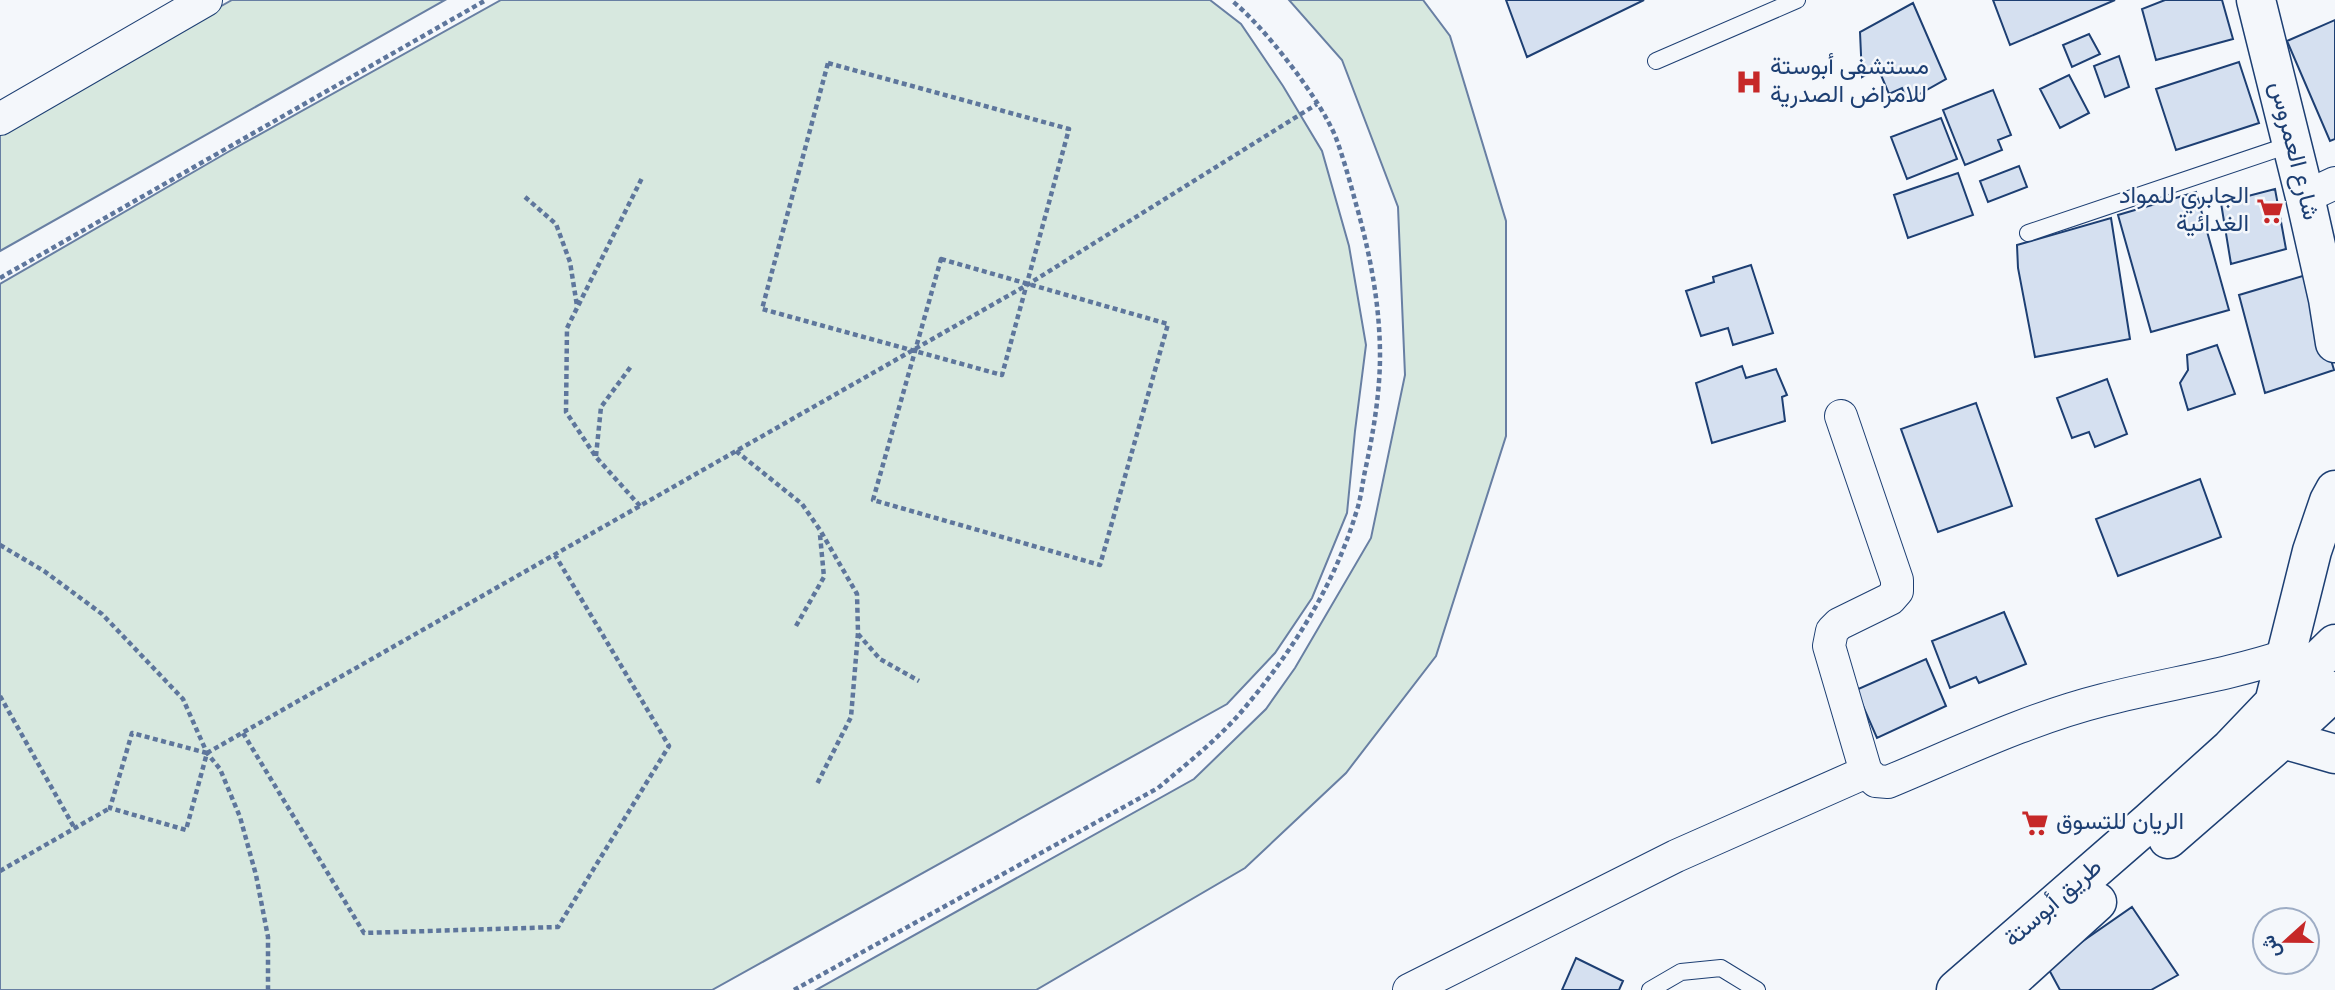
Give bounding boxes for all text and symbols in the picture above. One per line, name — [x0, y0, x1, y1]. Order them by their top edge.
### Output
place label: مستشفى أبوستة للامراض الصدرية — [1770, 52, 1929, 111]
hospital icon: مستشفى أبوستة للامراض الصدرية — [1734, 67, 1764, 97]
street label: شارع العمروس — [2261, 79, 2325, 223]
place label: الجابري للمواد الغدائية — [2119, 182, 2249, 240]
supermarket icon: الجابري للمواد الغدائية — [2255, 196, 2285, 226]
supermarket icon: الريان للتسوق — [2020, 808, 2050, 838]
place label: الريان للتسوق — [2056, 808, 2184, 838]
street label: طريق أبوستة — [1998, 852, 2109, 955]
north arrow — [2251, 906, 2321, 976]
text: ش — [2257, 931, 2287, 961]

